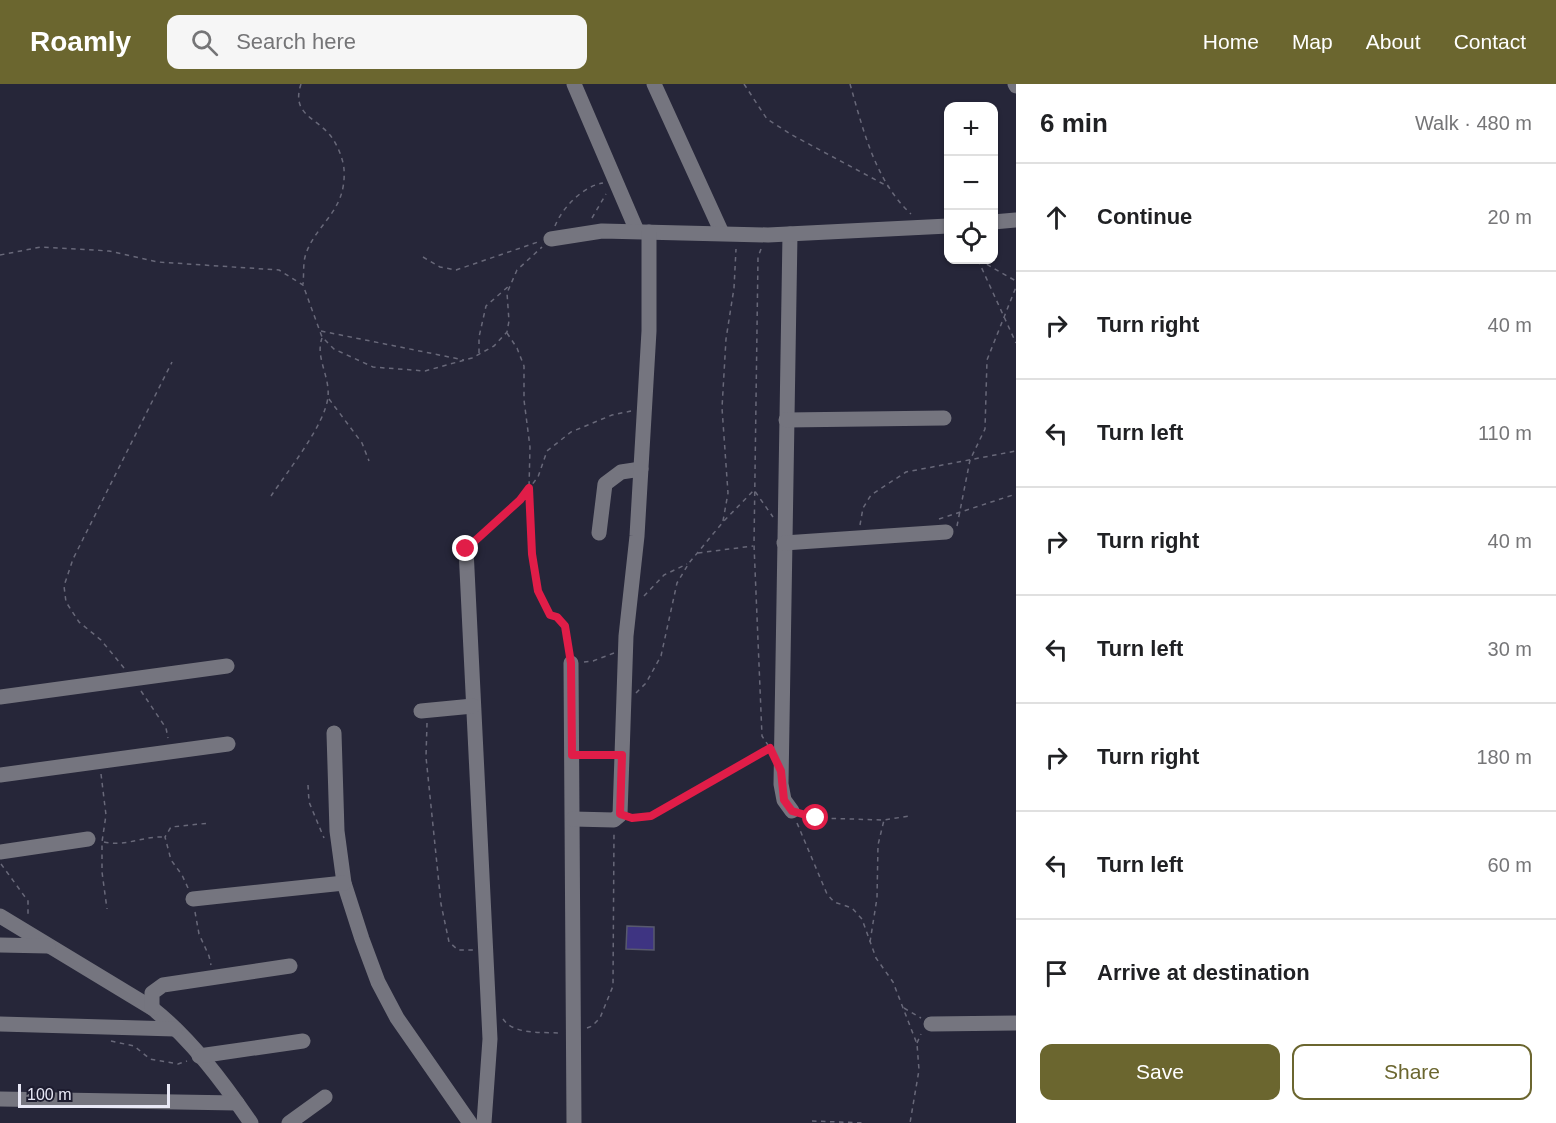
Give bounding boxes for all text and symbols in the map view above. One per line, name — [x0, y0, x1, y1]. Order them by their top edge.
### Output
search box — [167, 15, 587, 69]
text: Roamly — [30, 26, 131, 57]
icon: search — [188, 26, 221, 59]
text: Search here — [236, 29, 356, 54]
text: Home — [1203, 30, 1259, 53]
text: Map — [1292, 30, 1333, 53]
text: About — [1366, 30, 1421, 53]
text: Contact — [1454, 30, 1526, 53]
map controls — [944, 102, 998, 264]
button: + — [944, 102, 998, 156]
text: 6 min — [1040, 108, 1108, 138]
text: Walk · 480 m — [1415, 112, 1532, 134]
button: − — [944, 156, 998, 210]
icon: ahead — [1040, 201, 1073, 234]
text: Continue — [1097, 204, 1192, 229]
text: 20 m — [1488, 206, 1532, 228]
button: locate — [944, 210, 998, 264]
icon: right — [1040, 309, 1073, 342]
text: Turn right — [1097, 312, 1199, 337]
text: 40 m — [1488, 314, 1532, 336]
icon: left — [1040, 417, 1073, 450]
text: Turn left — [1097, 420, 1183, 445]
text: 110 m — [1478, 422, 1532, 444]
icon: right — [1040, 525, 1073, 558]
text: Turn right — [1097, 528, 1199, 553]
text: 40 m — [1488, 530, 1532, 552]
route end — [452, 535, 478, 561]
icon: left — [1040, 633, 1073, 666]
text: Turn left — [1097, 636, 1183, 661]
text: 30 m — [1488, 638, 1532, 660]
icon: right — [1040, 741, 1073, 774]
text: Turn right — [1097, 744, 1199, 769]
text: 180 m — [1476, 746, 1532, 768]
route start — [802, 804, 828, 830]
icon: left — [1040, 849, 1073, 882]
text: Turn left — [1097, 852, 1183, 877]
text: 60 m — [1488, 854, 1532, 876]
icon: arrive — [1040, 957, 1073, 990]
text: Arrive at destination — [1097, 960, 1310, 985]
button: Save — [1040, 1044, 1280, 1100]
button: Share — [1292, 1044, 1532, 1100]
scale bar — [18, 1081, 170, 1108]
text: 100 m — [27, 1086, 71, 1103]

